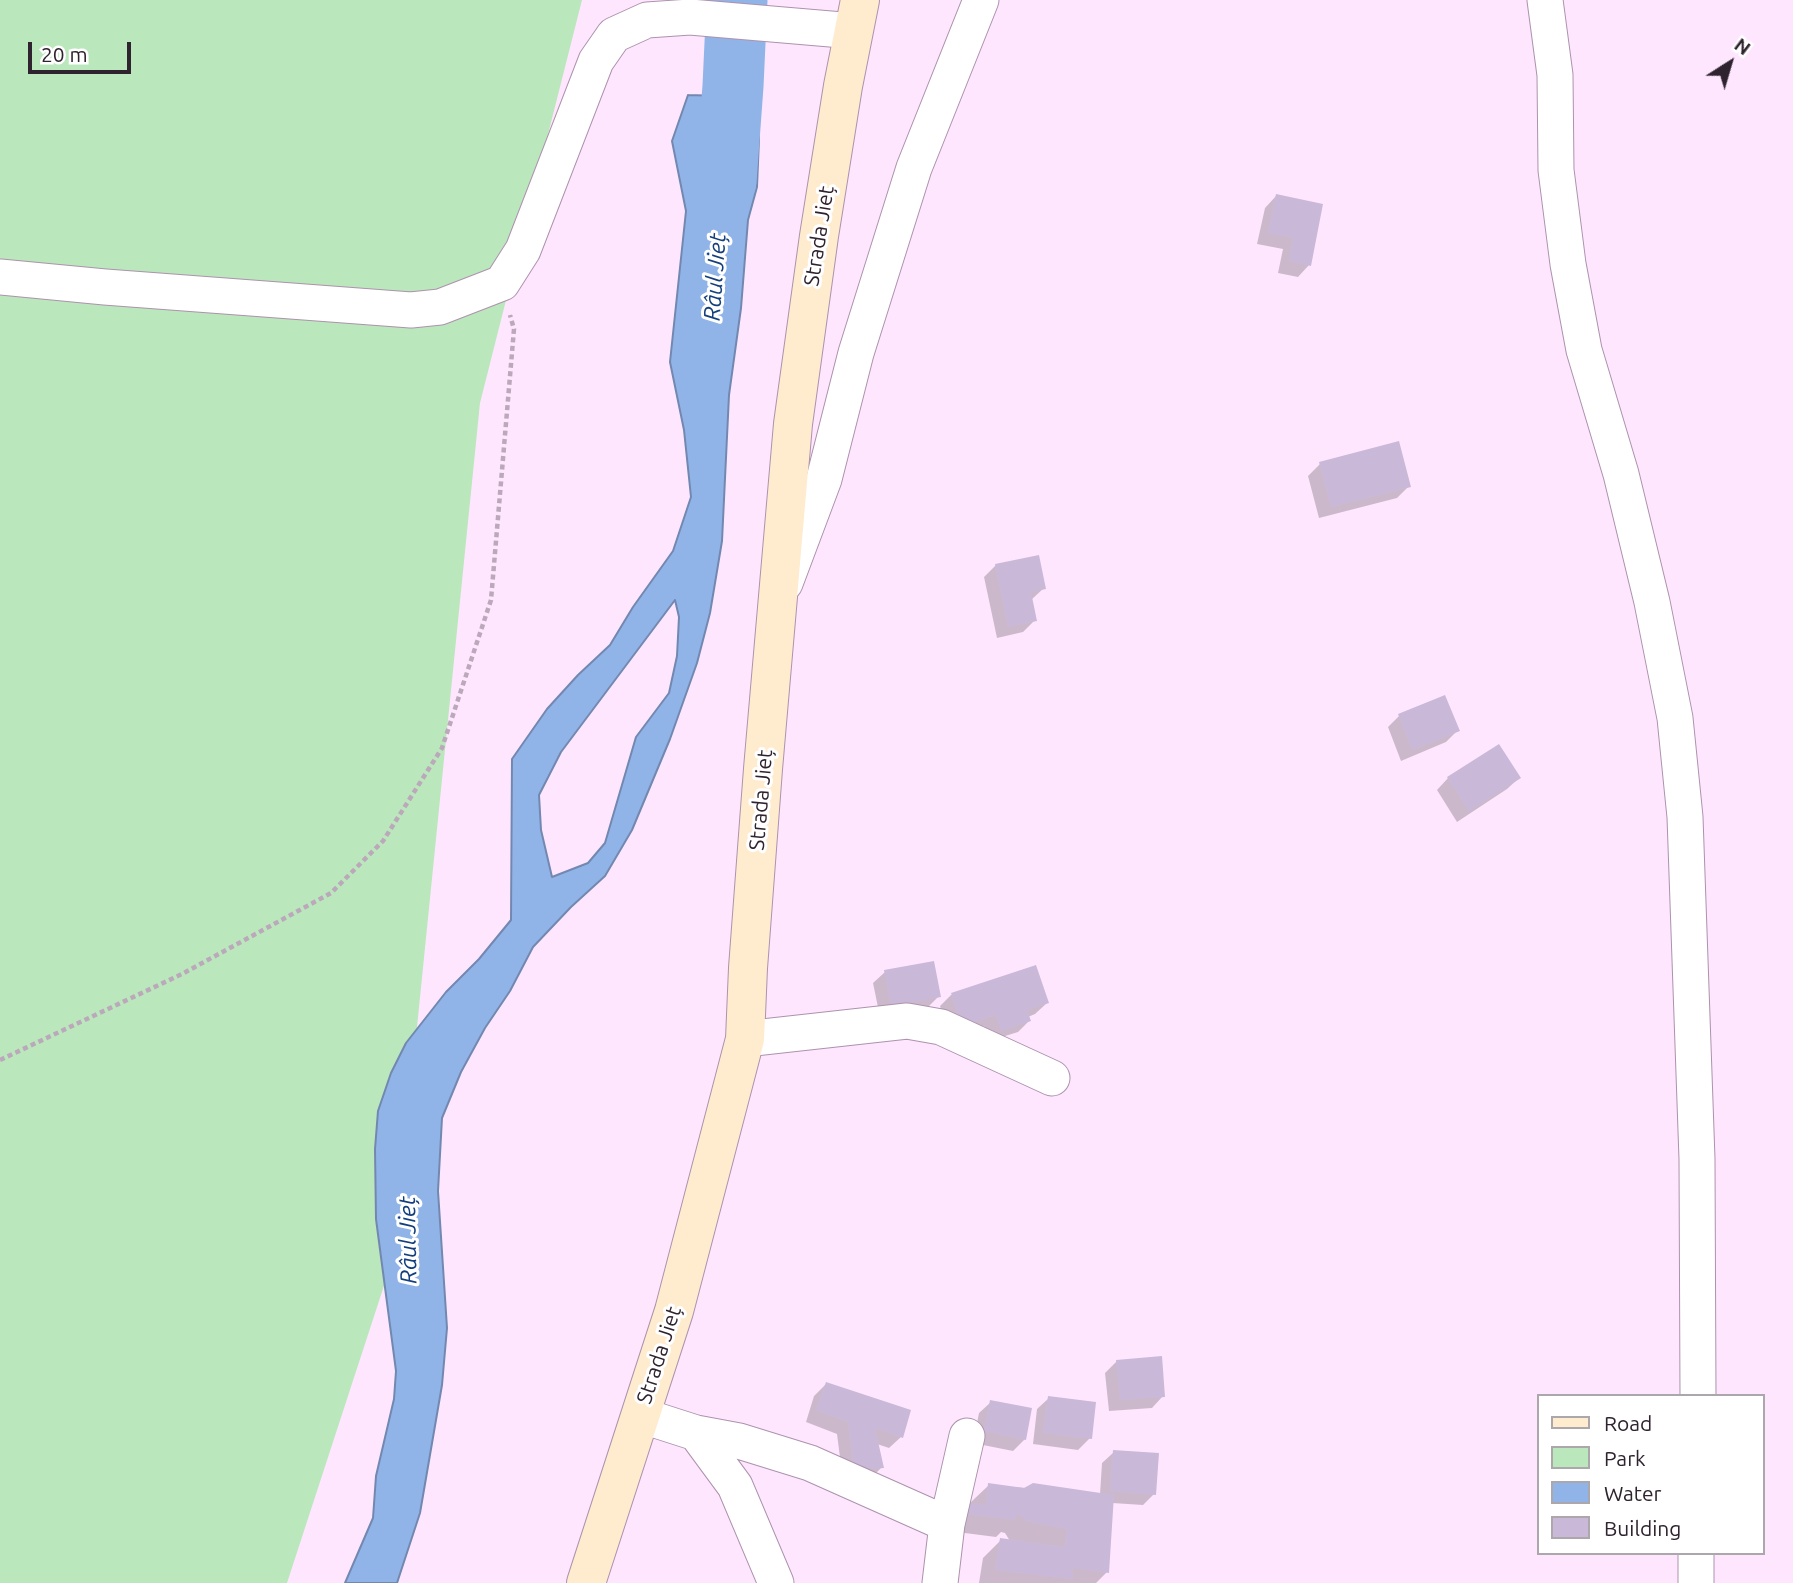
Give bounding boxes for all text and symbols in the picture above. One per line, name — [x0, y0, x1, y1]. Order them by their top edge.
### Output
scale bar — [32, 28, 135, 72]
north arrow — [1695, 28, 1765, 98]
text: N — [1730, 33, 1755, 59]
text: 20 m — [41, 42, 88, 66]
street label: Strada Jieț — [799, 184, 839, 288]
water label: Râul Jieț — [698, 232, 732, 322]
street label: Strada Jieț — [744, 749, 778, 851]
water label: Râul Jieț — [393, 1196, 423, 1284]
street label: Strada Jieț — [631, 1303, 687, 1407]
legend — [1538, 1394, 1765, 1555]
text: Road — [1604, 1411, 1652, 1435]
text: Park — [1604, 1446, 1646, 1470]
text: Water — [1604, 1481, 1662, 1505]
text: Building — [1604, 1516, 1681, 1540]

